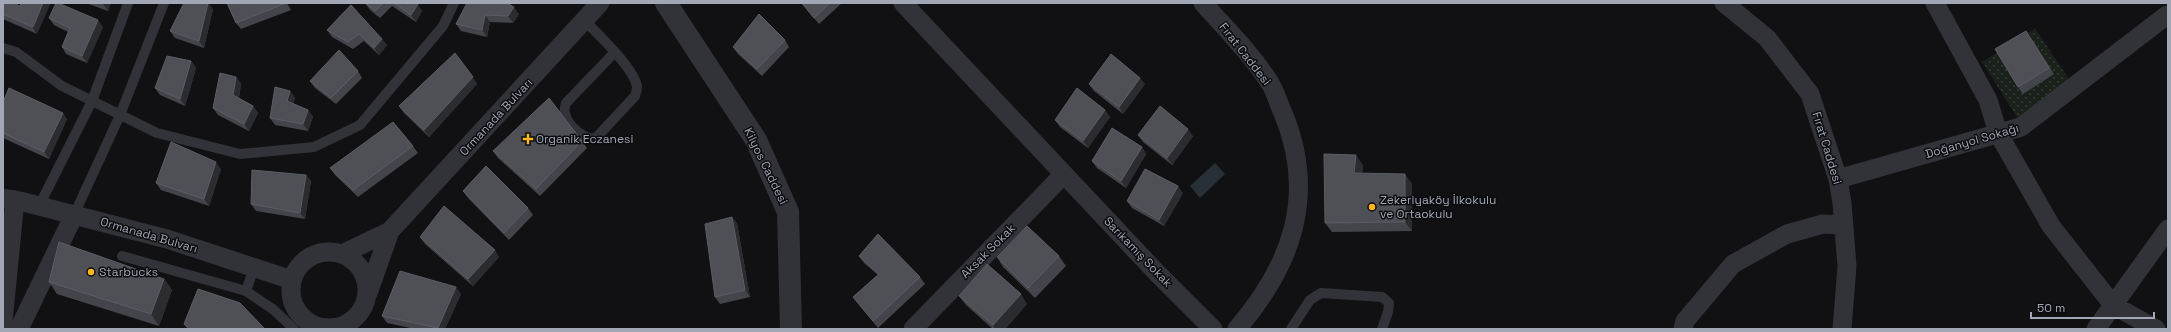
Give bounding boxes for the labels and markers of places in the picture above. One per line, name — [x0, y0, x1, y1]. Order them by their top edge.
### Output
place label: Organik Eczanesi — [536, 131, 633, 147]
marker: Organik Eczanesi — [523, 134, 533, 144]
place label: Zekeriyaköy İlkokulu ve Ortaokulu — [1380, 192, 1496, 222]
marker: Zekeriyaköy İlkokulu ve Ortaokulu — [1367, 202, 1377, 212]
place label: Starbucks — [99, 264, 158, 280]
marker: Starbucks — [86, 267, 96, 277]

